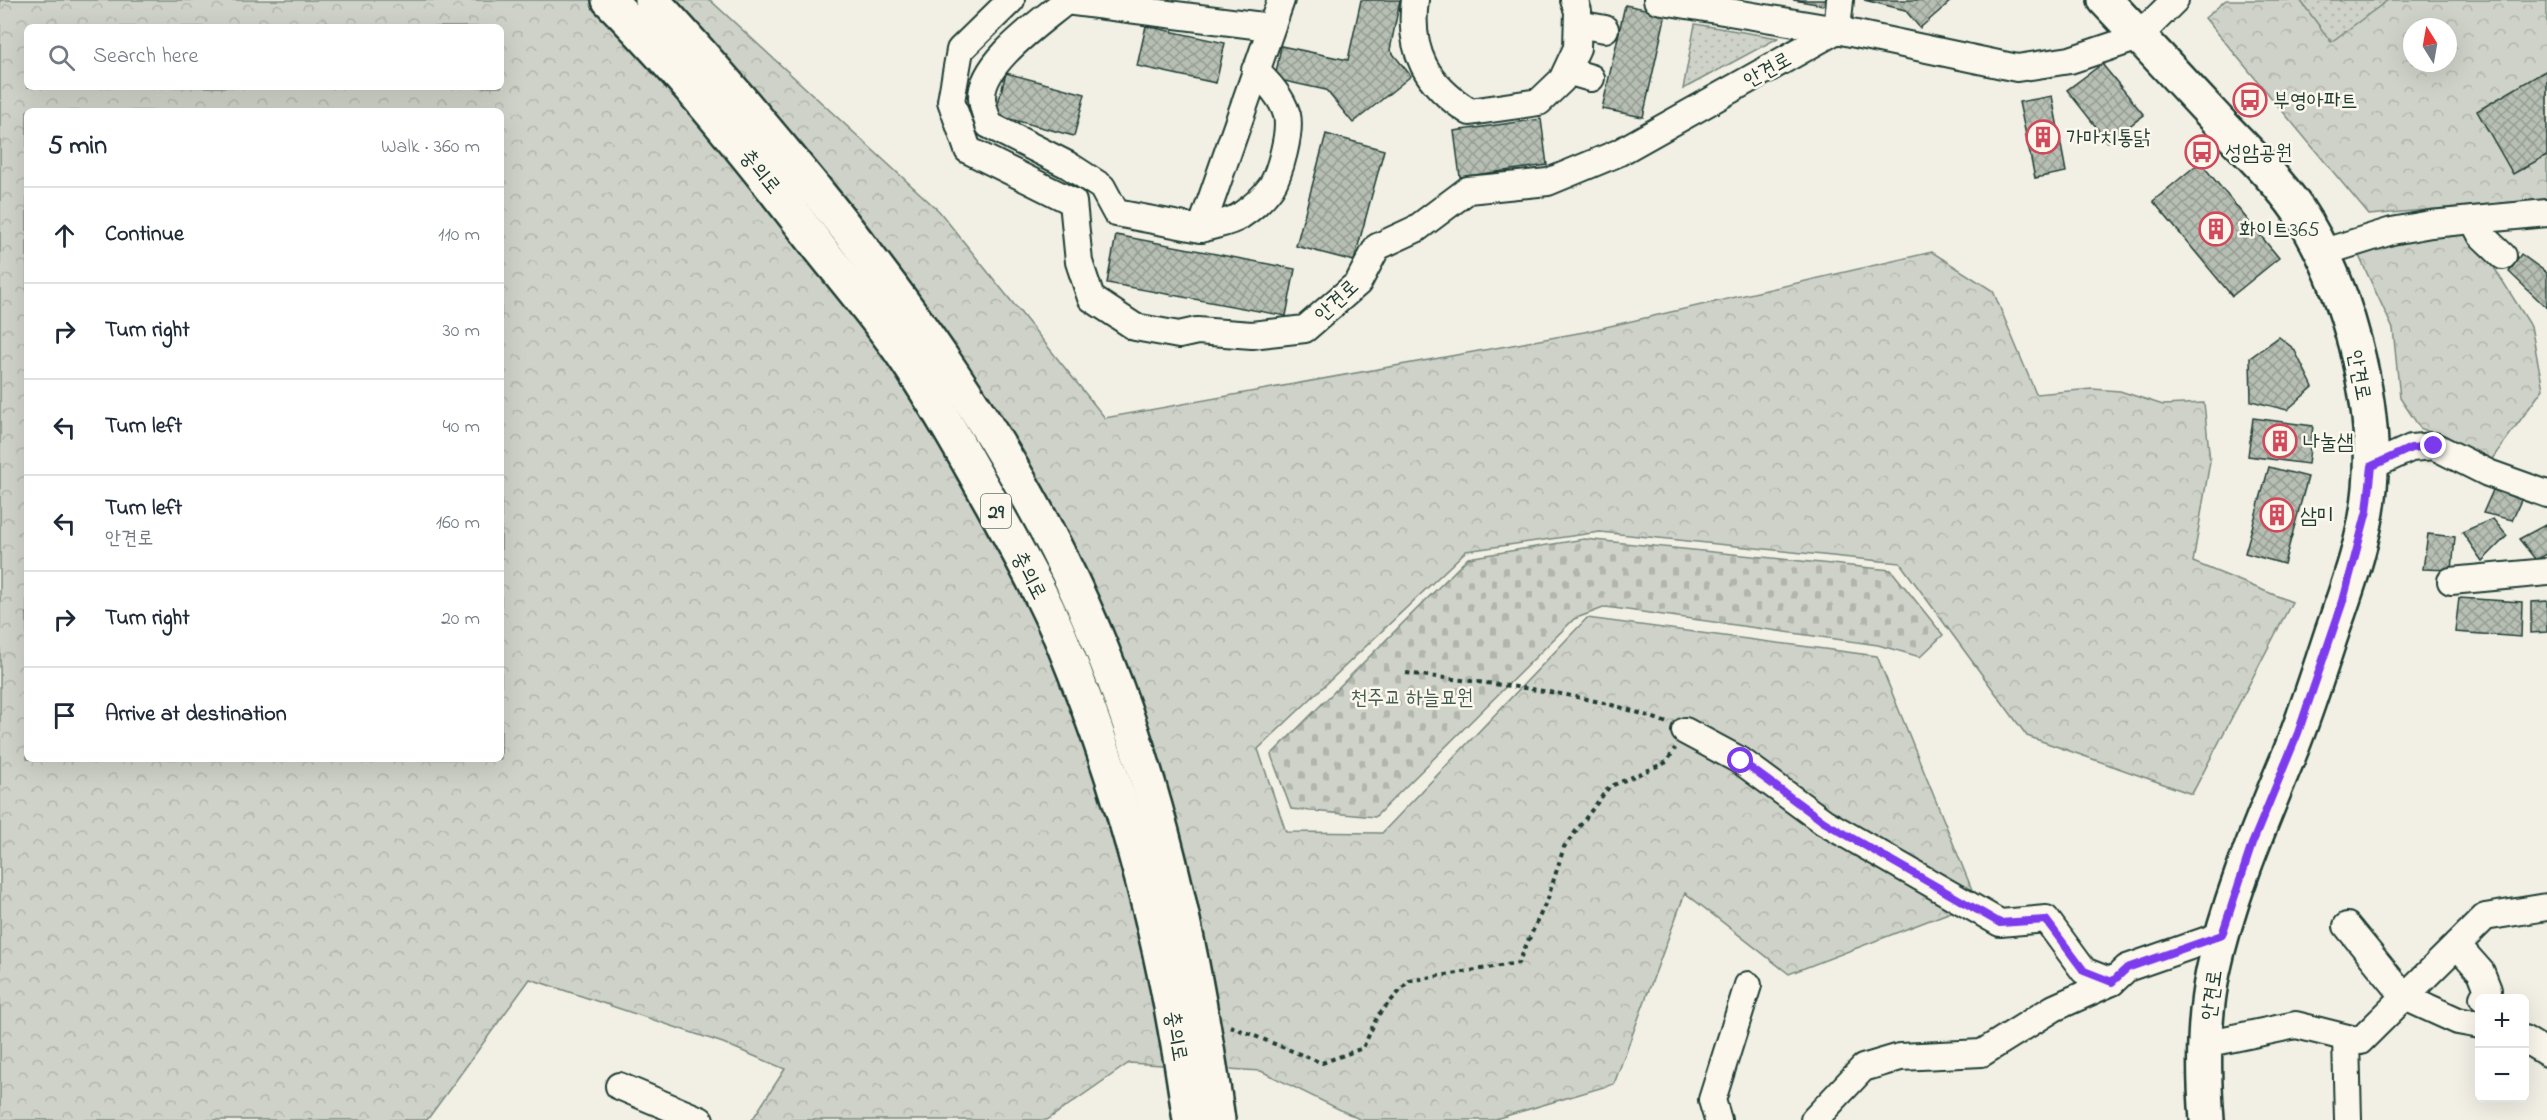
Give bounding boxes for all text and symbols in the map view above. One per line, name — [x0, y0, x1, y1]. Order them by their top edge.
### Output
north arrow — [2403, 18, 2457, 72]
search box — [24, 24, 504, 90]
icon: search — [45, 41, 78, 74]
text: Search here — [93, 41, 198, 73]
street label: 안견로 — [1739, 45, 1797, 96]
bus stop icon: 부영아파트 — [2232, 82, 2268, 118]
place label: 부영아파트 — [2273, 87, 2358, 117]
building icon: 가마치통닭 — [2025, 119, 2061, 155]
place label: 가마치통닭 — [2066, 124, 2151, 154]
text: 5 min — [48, 128, 107, 166]
text: Walk · 360 m — [381, 133, 480, 162]
bus stop icon: 성암공원 — [2184, 134, 2220, 170]
place label: 성암공원 — [2225, 139, 2293, 169]
street label: 충의로 — [732, 143, 787, 201]
building icon: 화이트365 — [2198, 211, 2234, 247]
place label: 화이트365 — [2239, 216, 2320, 246]
icon: ahead — [48, 219, 81, 252]
text: Continue — [105, 219, 184, 251]
text: 110 m — [438, 221, 480, 250]
street label: 안견로 — [1309, 273, 1366, 330]
icon: right — [48, 315, 81, 348]
text: Turn right — [105, 315, 190, 347]
text: 30 m — [443, 317, 480, 346]
street label: 안견로 — [2338, 348, 2378, 403]
icon: left — [48, 411, 81, 444]
text: Turn left — [105, 411, 182, 443]
text: 40 m — [443, 413, 480, 442]
building icon: 나눌샘 — [2262, 423, 2298, 459]
place label: 나눌샘 — [2303, 428, 2354, 458]
route end — [2420, 432, 2446, 458]
text: Turn left — [105, 493, 182, 525]
road number: 29 — [981, 494, 1011, 528]
building icon: 삼미 — [2259, 497, 2295, 533]
place label: 삼미 — [2300, 502, 2334, 532]
icon: left — [48, 507, 81, 540]
text: 160 m — [436, 509, 480, 538]
text: 안견로 — [105, 525, 153, 554]
street label: 충의로 — [1003, 547, 1053, 605]
icon: right — [48, 603, 81, 636]
text: Turn right — [105, 603, 190, 635]
text: 20 m — [441, 605, 480, 634]
park label: 천주교 하늘묘원 — [1350, 684, 1474, 714]
icon: arrive — [48, 699, 81, 732]
text: Arrive at destination — [105, 699, 287, 731]
route start — [1727, 747, 1753, 773]
street label: 안견로 — [2195, 968, 2231, 1022]
map controls — [2475, 994, 2529, 1102]
button: + — [2475, 994, 2529, 1048]
street label: 충의로 — [1156, 1009, 1194, 1064]
button: − — [2475, 1048, 2529, 1102]

